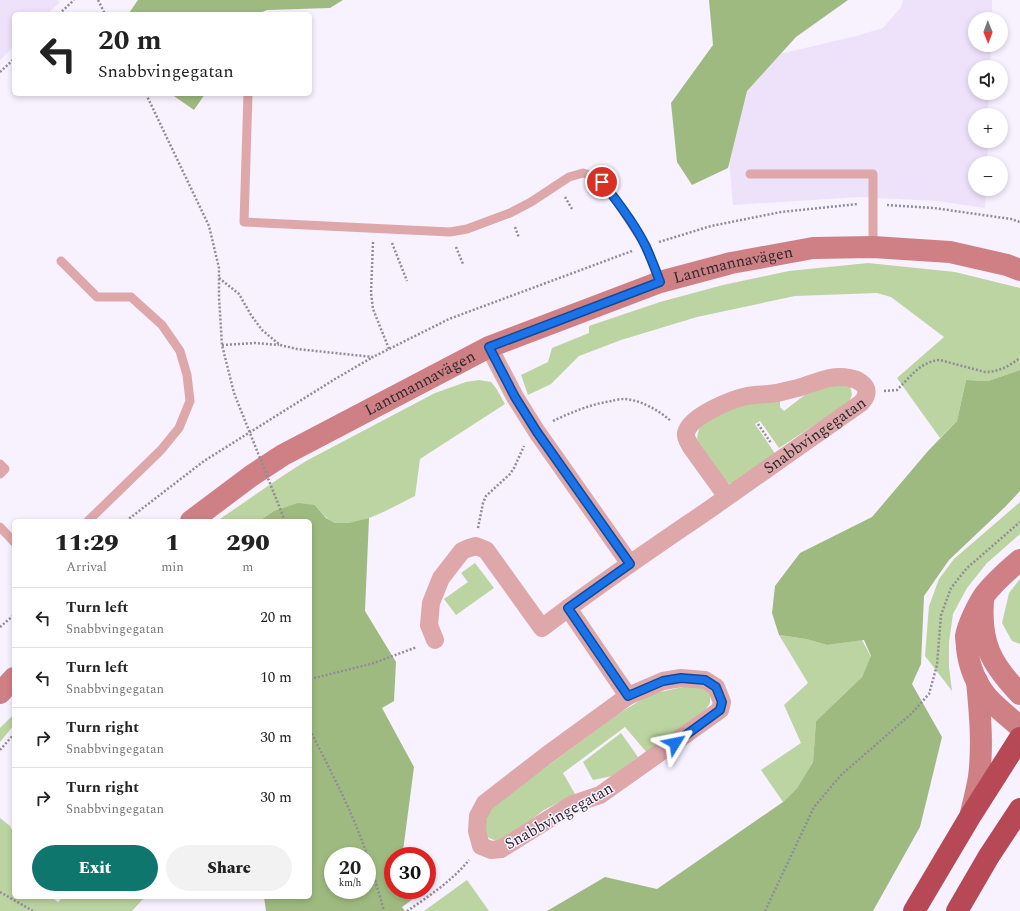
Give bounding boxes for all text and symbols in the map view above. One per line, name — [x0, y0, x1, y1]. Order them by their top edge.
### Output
north arrow — [968, 12, 1008, 52]
map controls — [968, 12, 1008, 196]
text: 20 m — [98, 19, 162, 62]
icon: left — [32, 28, 84, 80]
text: Snabbvingegatan — [98, 58, 234, 85]
button: sound — [968, 60, 1008, 100]
button: + — [968, 108, 1008, 148]
button: − — [968, 156, 1008, 196]
pin — [585, 165, 619, 199]
icon: arrive — [591, 171, 613, 193]
street label: Lantmannavägen — [671, 240, 795, 290]
street label: Lantmannavägen — [360, 344, 480, 422]
street label: Snabbvingegatan — [758, 391, 871, 480]
text: 11:29 — [54, 525, 119, 561]
text: 1 — [165, 525, 180, 561]
text: 290 — [226, 525, 270, 561]
text: Arrival — [66, 557, 107, 577]
text: min — [161, 557, 184, 577]
text: m — [242, 557, 254, 577]
text: Turn left — [66, 596, 128, 619]
text: 20 m — [260, 606, 292, 629]
icon: left — [32, 607, 54, 629]
text: Snabbvingegatan — [66, 619, 164, 639]
text: Turn left — [66, 656, 128, 679]
text: 10 m — [260, 666, 292, 689]
icon: left — [32, 667, 54, 689]
text: Snabbvingegatan — [66, 679, 164, 699]
text: Turn right — [66, 716, 139, 739]
position arrow — [654, 722, 696, 764]
text: 30 m — [260, 726, 292, 749]
icon: right — [32, 727, 54, 749]
text: Snabbvingegatan — [66, 739, 164, 759]
text: Turn right — [66, 776, 139, 799]
street label: Snabbvingegatan — [500, 776, 618, 856]
text: 30 m — [260, 786, 292, 809]
icon: right — [32, 787, 54, 809]
text: Snabbvingegatan — [66, 799, 164, 819]
button: Exit — [32, 845, 158, 891]
button: Share — [166, 845, 292, 891]
speed limit sign: 30 — [384, 847, 436, 899]
text: 20 — [339, 853, 361, 883]
text: km/h — [339, 875, 361, 891]

